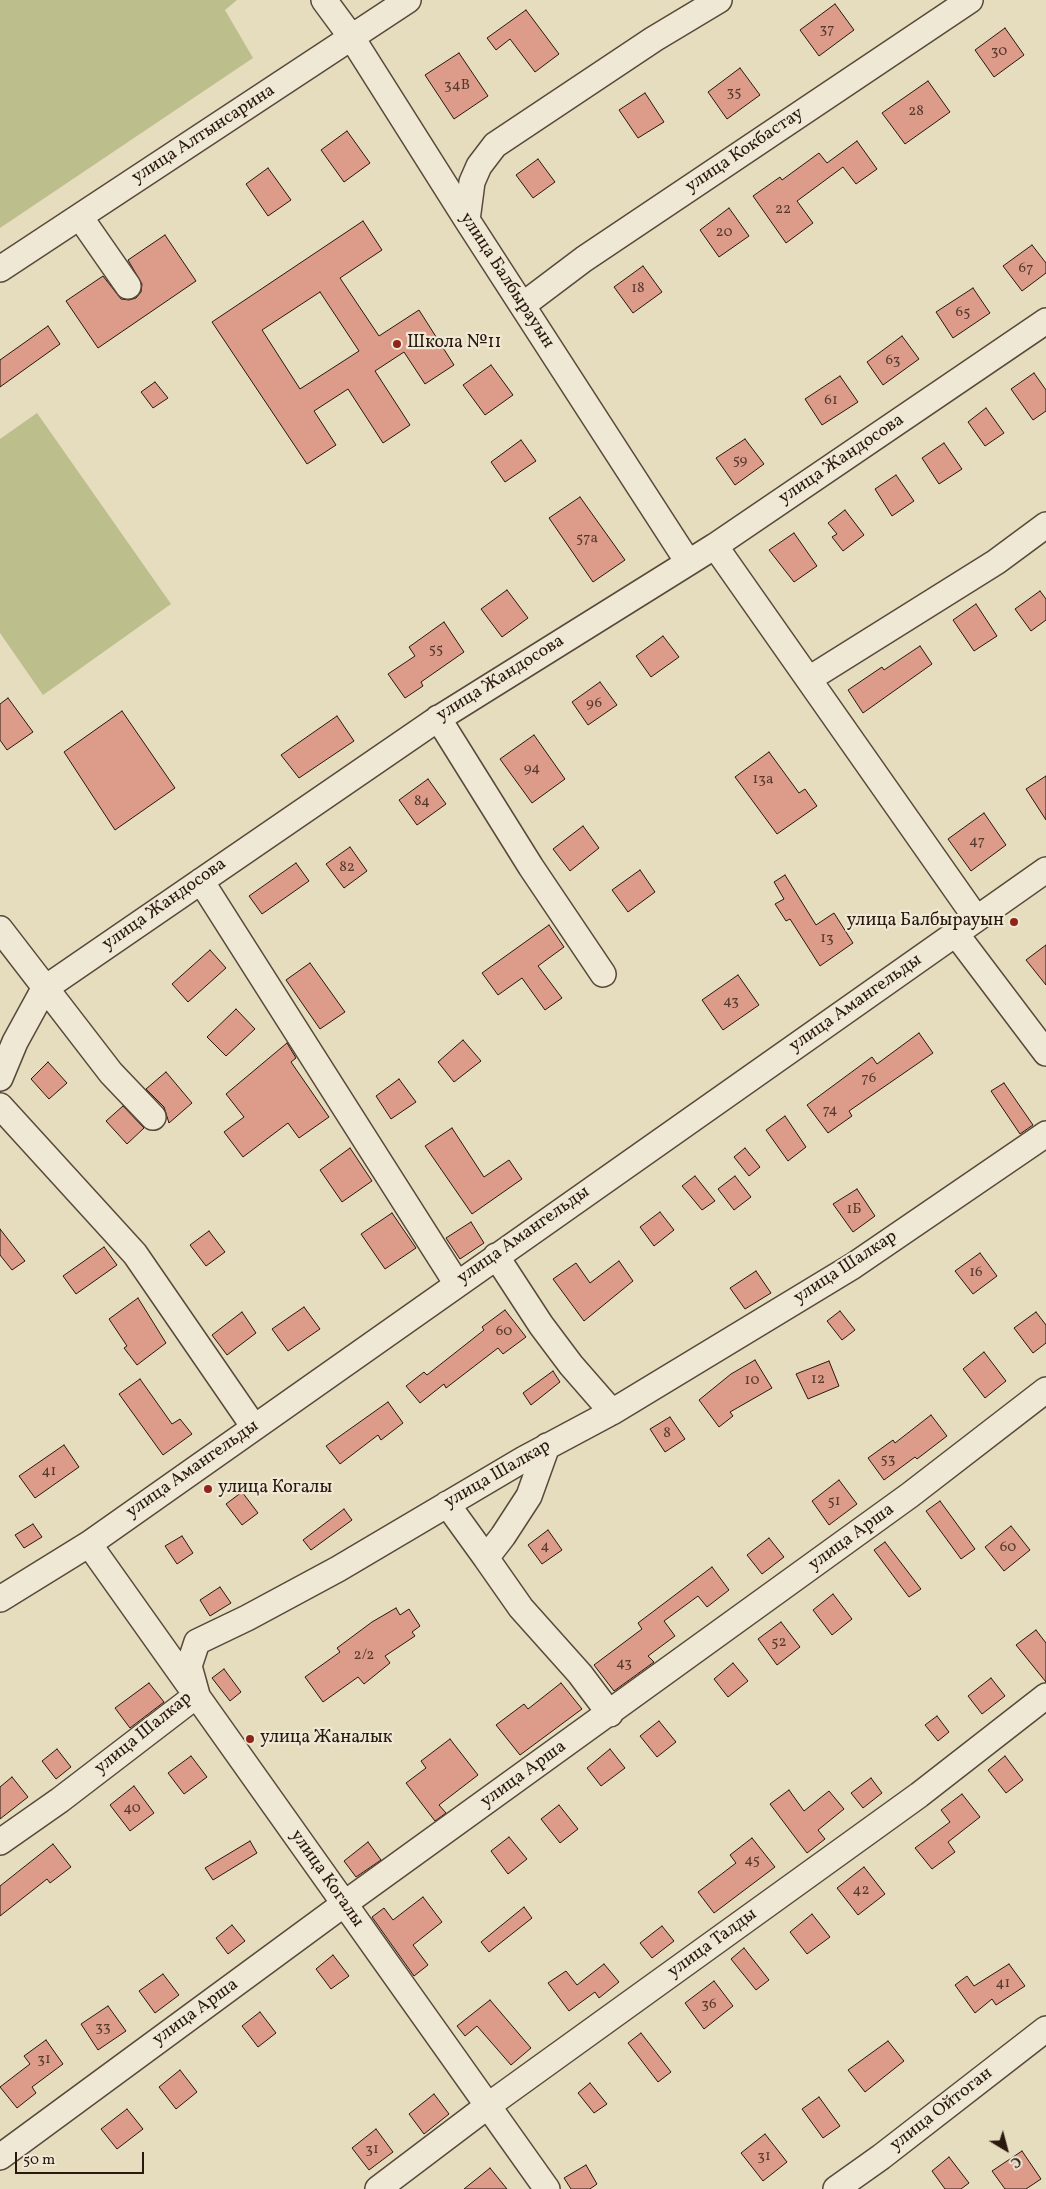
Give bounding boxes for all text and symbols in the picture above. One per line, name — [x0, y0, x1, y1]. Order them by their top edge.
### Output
house number: 37 — [820, 21, 834, 39]
house number: 30 — [991, 43, 1007, 61]
house number: 34В — [444, 77, 470, 95]
street label: улица Алтынсарина — [128, 81, 280, 189]
house number: 35 — [727, 84, 741, 102]
house number: 28 — [908, 103, 924, 121]
street label: улица Кокбастау — [682, 104, 808, 198]
house number: 22 — [775, 201, 791, 219]
street label: улица Балбырауын — [454, 209, 558, 353]
house number: 20 — [716, 224, 732, 242]
house number: 67 — [1019, 260, 1033, 278]
house number: 18 — [631, 280, 645, 298]
house number: 65 — [956, 304, 970, 322]
place label: Школа №11 — [407, 333, 501, 355]
marker: Школа №11 — [391, 338, 403, 350]
house number: 63 — [885, 352, 901, 370]
house number: 61 — [824, 392, 838, 410]
street label: улица Жандосова — [775, 410, 909, 510]
house number: 59 — [733, 452, 747, 470]
house number: 57а — [576, 530, 598, 548]
street label: улица Жандосова — [433, 631, 569, 727]
house number: 55 — [429, 641, 443, 659]
house number: 96 — [586, 695, 602, 713]
house number: 94 — [524, 760, 540, 778]
house number: 13а — [753, 771, 773, 789]
house number: 84 — [414, 793, 430, 811]
house number: 47 — [969, 833, 985, 851]
street label: улица Жандосова — [99, 854, 231, 956]
house number: 82 — [339, 859, 355, 877]
place label: улица Балбырауын — [846, 911, 1004, 933]
marker: улица Балбырауын — [1008, 916, 1020, 928]
house number: 13 — [820, 930, 834, 948]
street label: улица Амангельды — [786, 950, 926, 1058]
house number: 43 — [723, 993, 739, 1011]
house number: 76 — [862, 1070, 876, 1088]
house number: 74 — [823, 1102, 837, 1120]
street label: улица Амангельды — [454, 1182, 594, 1290]
house number: 1Б — [846, 1201, 862, 1219]
street label: улица Шалкар — [790, 1227, 902, 1309]
house number: 16 — [969, 1264, 983, 1282]
house number: 60 — [496, 1323, 512, 1341]
house number: 12 — [811, 1371, 825, 1389]
house number: 10 — [745, 1372, 759, 1390]
street label: улица Амангельды — [123, 1416, 263, 1524]
house number: 8 — [663, 1425, 671, 1443]
street label: улица Шалкар — [441, 1436, 555, 1514]
house number: 53 — [881, 1451, 895, 1469]
house number: 41 — [42, 1463, 56, 1481]
place label: улица Когалы — [218, 1478, 332, 1500]
marker: улица Когалы — [202, 1483, 214, 1495]
house number: 51 — [827, 1493, 841, 1511]
street label: улица Арша — [805, 1500, 899, 1576]
house number: 4 — [541, 1538, 549, 1556]
house number: 60 — [1000, 1539, 1016, 1557]
house number: 52 — [771, 1634, 787, 1652]
house number: 2/2 — [354, 1647, 374, 1665]
house number: 43 — [616, 1655, 632, 1673]
street label: улица Шалкар — [91, 1688, 197, 1780]
place label: улица Жаналык — [260, 1728, 392, 1750]
marker: улица Жаналык — [244, 1733, 256, 1745]
street label: улица Арша — [477, 1737, 571, 1813]
house number: 40 — [123, 1800, 141, 1818]
street label: улица Когалы — [284, 1826, 368, 1932]
house number: 45 — [744, 1852, 760, 1870]
house number: 42 — [852, 1882, 870, 1900]
street label: улица Талды — [664, 1904, 762, 1984]
street label: улица Арша — [149, 1975, 243, 2051]
house number: 41 — [996, 1975, 1010, 1993]
house number: 36 — [701, 1996, 717, 2014]
house number: 33 — [95, 2019, 111, 2037]
house number: 31 — [37, 2051, 51, 2069]
street label: улица Ойтоган — [886, 2063, 998, 2157]
north arrow — [981, 2124, 1031, 2174]
house number: 31 — [365, 2141, 379, 2159]
scale bar — [18, 2142, 146, 2174]
house number: 31 — [757, 2148, 771, 2166]
text: 50 m — [23, 2150, 55, 2171]
text: С — [1006, 2151, 1025, 2172]

